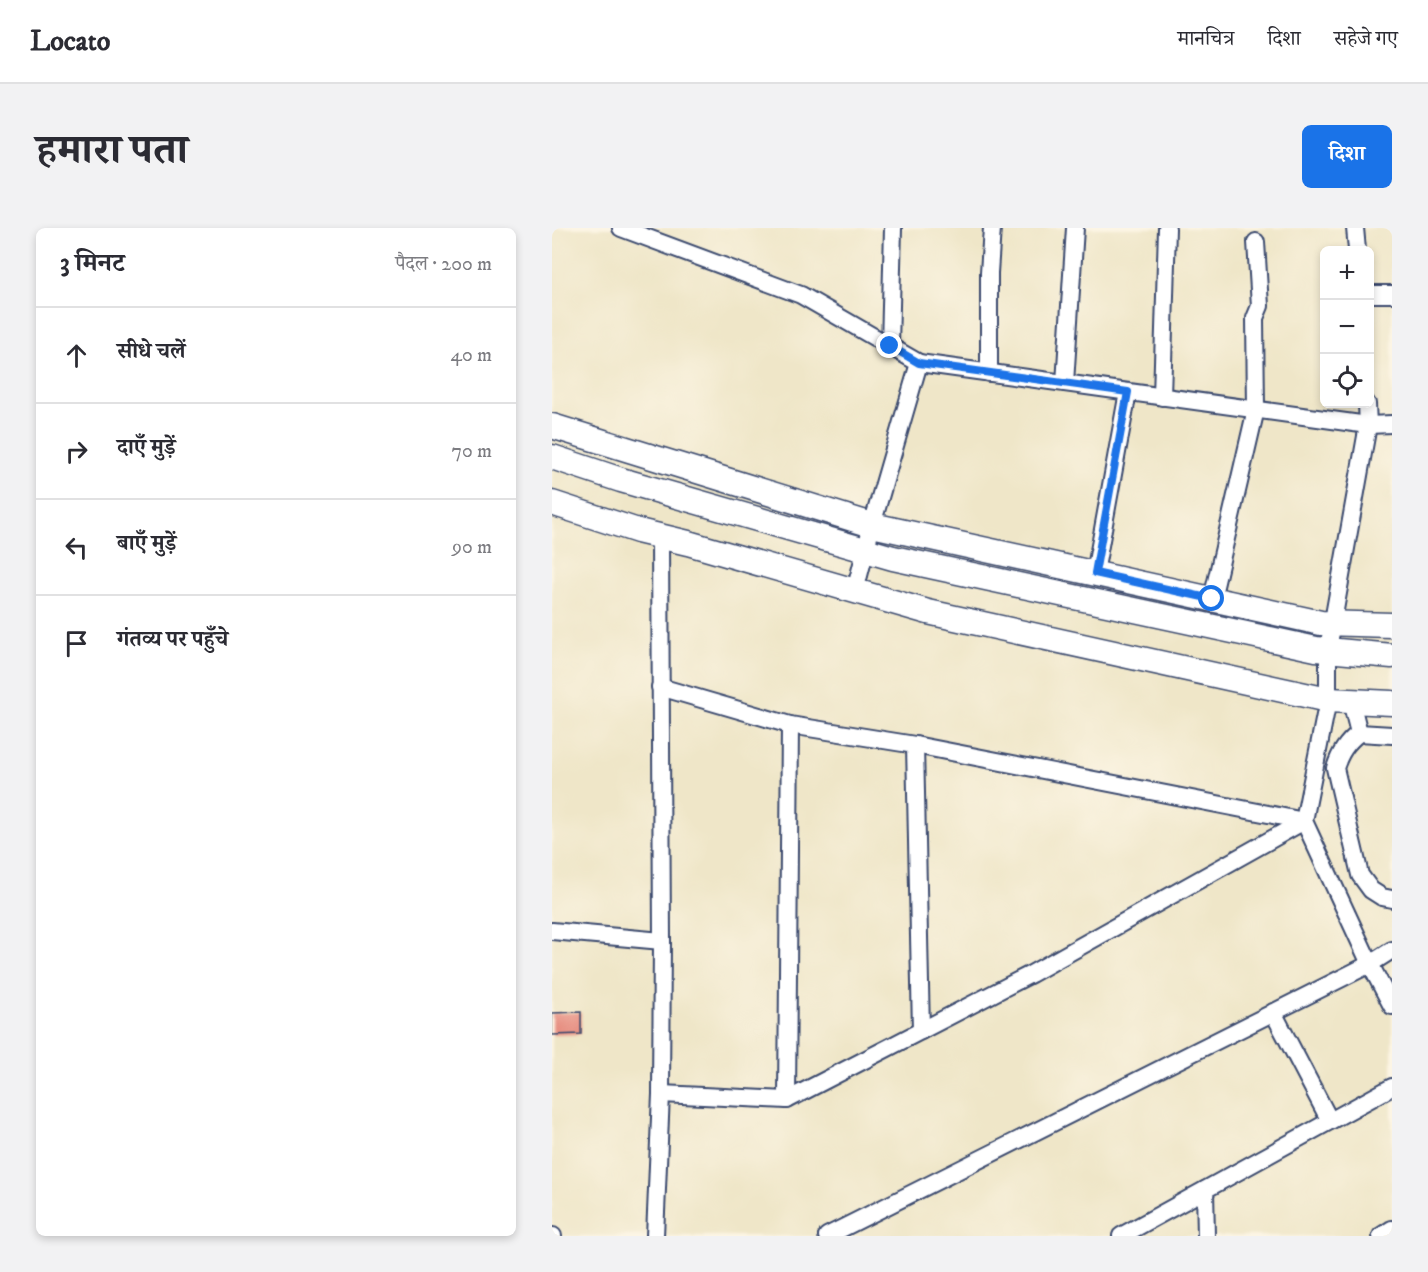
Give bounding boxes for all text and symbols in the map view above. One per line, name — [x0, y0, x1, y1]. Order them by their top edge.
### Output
text: Locato — [30, 24, 110, 59]
text: मानचित्र — [1177, 26, 1234, 52]
text: दिशा — [1267, 26, 1301, 52]
text: सहेजे गए — [1334, 26, 1398, 52]
text: हमारा पता — [36, 125, 188, 177]
button: दिशा — [1302, 125, 1392, 188]
map controls — [1320, 246, 1374, 408]
button: + — [1320, 246, 1374, 300]
text: 3 मिनट — [60, 247, 125, 280]
text: पैदल · 200 m — [395, 252, 492, 277]
button: − — [1320, 300, 1374, 354]
route end — [876, 332, 902, 358]
text: सीधे चलें — [117, 338, 186, 365]
icon: ahead — [60, 339, 93, 372]
text: 40 m — [450, 343, 492, 368]
button: locate — [1320, 354, 1374, 408]
text: दाएँ मुड़ें — [117, 434, 176, 461]
icon: right — [60, 435, 93, 468]
text: 70 m — [451, 439, 492, 464]
text: बाएँ मुड़ें — [117, 530, 176, 557]
icon: left — [60, 531, 93, 564]
text: 90 m — [452, 535, 492, 560]
route start — [1198, 585, 1224, 611]
text: गंतव्य पर पहुँचे — [117, 626, 228, 653]
icon: arrive — [60, 627, 93, 660]

